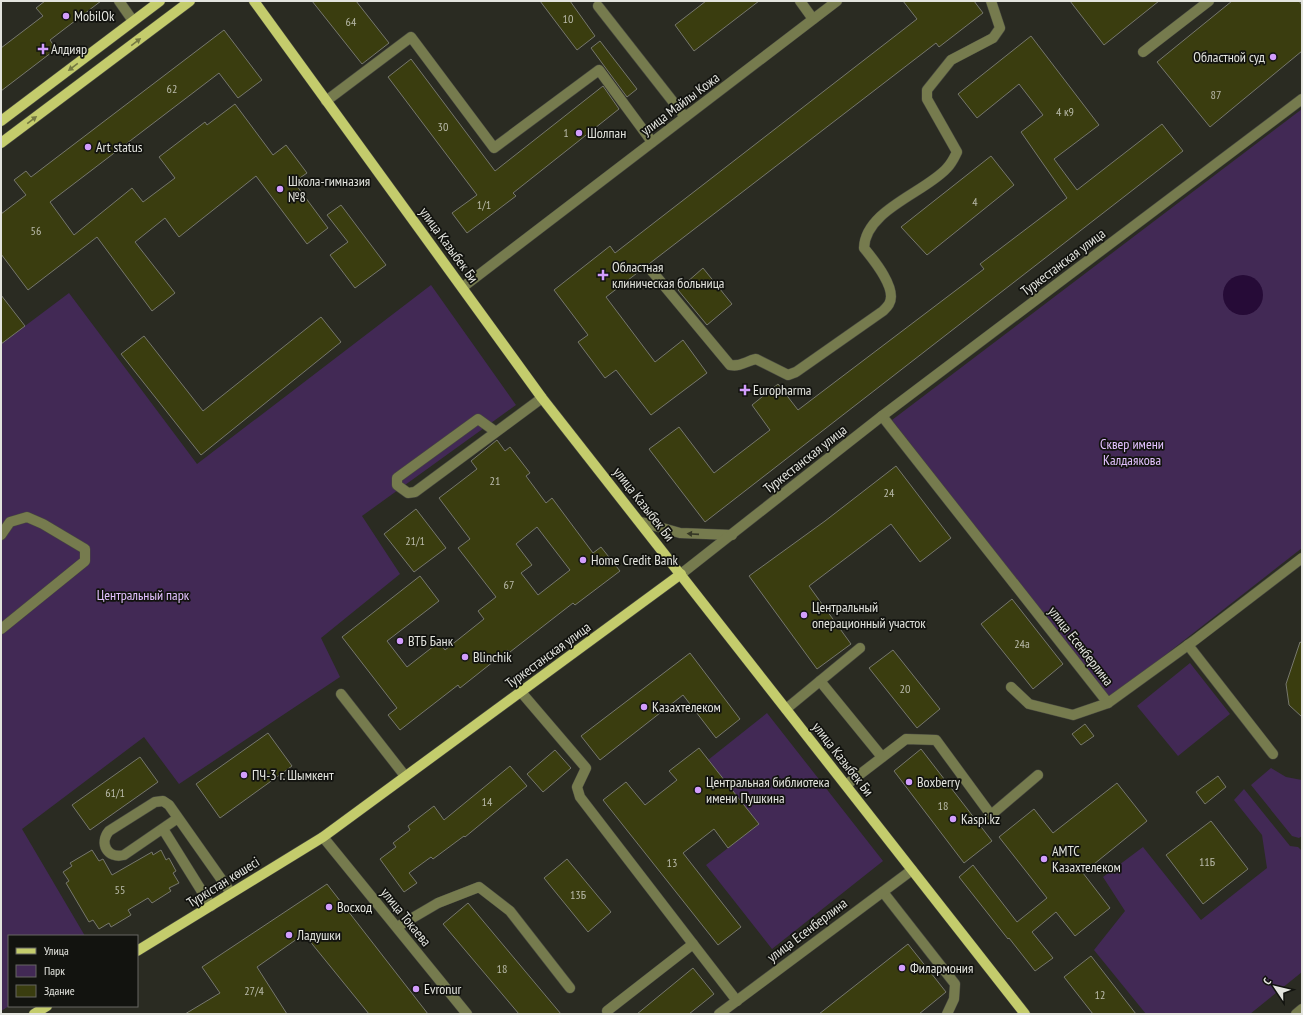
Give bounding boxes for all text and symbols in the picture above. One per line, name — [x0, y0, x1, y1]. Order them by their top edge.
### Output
place label: MobilOk — [74, 7, 115, 25]
marker: MobilOk — [61, 11, 71, 21]
house number: 10 — [563, 11, 573, 26]
house number: 64 — [346, 14, 357, 29]
one-way arrow — [131, 38, 141, 46]
place label: Алдияр — [51, 40, 87, 58]
marker: Алдияр — [38, 44, 48, 54]
place label: Областной суд — [1193, 48, 1265, 66]
marker: Областной суд — [1268, 52, 1278, 62]
one-way arrow — [67, 63, 78, 71]
street label: улица Майлы Кожа — [637, 69, 723, 139]
house number: 62 — [167, 81, 177, 96]
house number: 87 — [1211, 87, 1221, 102]
house number: 4 к9 — [1056, 104, 1074, 119]
one-way arrow — [27, 116, 38, 124]
house number: 30 — [438, 119, 448, 134]
place label: Шолпан — [587, 124, 626, 142]
house number: 1 — [563, 125, 569, 140]
marker: Шолпан — [574, 128, 584, 138]
place label: Art status — [96, 138, 143, 156]
marker: Art status — [83, 142, 93, 152]
place label: Школа-гимназия №8 — [288, 172, 370, 206]
marker: Школа-гимназия №8 — [275, 184, 285, 194]
house number: 4 — [972, 194, 978, 209]
house number: 1/1 — [477, 197, 491, 212]
street label: улица Казыбек Би — [415, 204, 483, 286]
house number: 56 — [31, 223, 41, 238]
street label: Туркестанская улица — [1017, 224, 1109, 300]
place label: Областная клиническая больница — [612, 258, 724, 292]
marker: Областная клиническая больница — [597, 269, 609, 281]
place label: Europharma — [753, 381, 811, 399]
marker: Europharma — [740, 385, 750, 395]
street label: Туркестанская улица — [760, 421, 850, 497]
park label: Сквер имени Калдаякова — [1100, 435, 1164, 469]
street label: улица Казыбек Би — [609, 463, 679, 545]
house number: 21 — [490, 473, 500, 488]
house number: 24 — [884, 485, 895, 500]
one-way arrow — [687, 530, 699, 537]
house number: 21/1 — [405, 533, 425, 548]
place label: Home Credit Bank — [591, 551, 679, 569]
marker: Home Credit Bank — [578, 555, 588, 565]
house number: 67 — [504, 577, 514, 592]
park label: Центральный парк — [97, 586, 190, 604]
place label: Центральный операционный участок — [812, 598, 926, 632]
street label: улица Есенберлина — [1044, 603, 1118, 689]
marker: Центральный операционный участок — [799, 610, 809, 620]
street label: Туркестанская улица — [502, 618, 594, 692]
place label: ВТБ Банк — [408, 632, 454, 650]
marker: ВТБ Банк — [395, 636, 405, 646]
house number: 24а — [1014, 636, 1030, 651]
place label: Blinchik — [473, 648, 512, 666]
marker: Blinchik — [460, 652, 470, 662]
house number: 20 — [900, 681, 910, 696]
place label: Казахтелеком — [652, 698, 721, 716]
marker: Казахтелеком — [639, 702, 649, 712]
street label: улица Казыбек Би — [808, 718, 878, 800]
place label: ПЧ-3 г. Шымкент — [252, 766, 334, 784]
marker: ПЧ-3 г. Шымкент — [239, 770, 249, 780]
place label: Центральная библиотека имени Пушкина — [706, 773, 830, 807]
place label: Boxberry — [917, 773, 961, 791]
marker: Boxberry — [904, 777, 914, 787]
house number: 61/1 — [105, 785, 125, 800]
marker: Центральная библиотека имени Пушкина — [693, 785, 703, 795]
house number: 14 — [482, 794, 493, 809]
house number: 18 — [938, 798, 948, 813]
place label: Kaspi.kz — [961, 810, 1000, 828]
marker: Kaspi.kz — [948, 814, 958, 824]
place label: АМТС Казахтелеком — [1052, 842, 1121, 876]
street label: Түркістан көшесі — [183, 853, 263, 911]
marker: АМТС Казахтелеком — [1039, 854, 1049, 864]
house number: 11Б — [1199, 854, 1215, 869]
house number: 13 — [667, 855, 677, 870]
house number: 55 — [115, 882, 125, 897]
street label: улица Токаева — [377, 884, 435, 950]
house number: 13Б — [570, 887, 586, 902]
street label: улица Есенберлина — [763, 894, 851, 966]
place label: Восход — [337, 898, 372, 916]
marker: Восход — [324, 902, 334, 912]
place label: Ладушки — [296, 926, 341, 944]
marker: Ладушки — [284, 930, 294, 940]
legend — [8, 935, 138, 1007]
text: Улица — [44, 943, 69, 958]
place label: Филармония — [910, 959, 973, 977]
house number: 18 — [497, 961, 507, 976]
text: Парк — [44, 963, 65, 978]
marker: Филармония — [897, 963, 907, 973]
north arrow — [1255, 967, 1295, 1007]
text: С — [1260, 975, 1274, 987]
place label: Evronur — [424, 980, 462, 998]
text: Здание — [44, 983, 75, 998]
house number: 27/4 — [244, 983, 264, 998]
marker: Evronur — [411, 984, 421, 994]
house number: 12 — [1095, 987, 1105, 1002]

